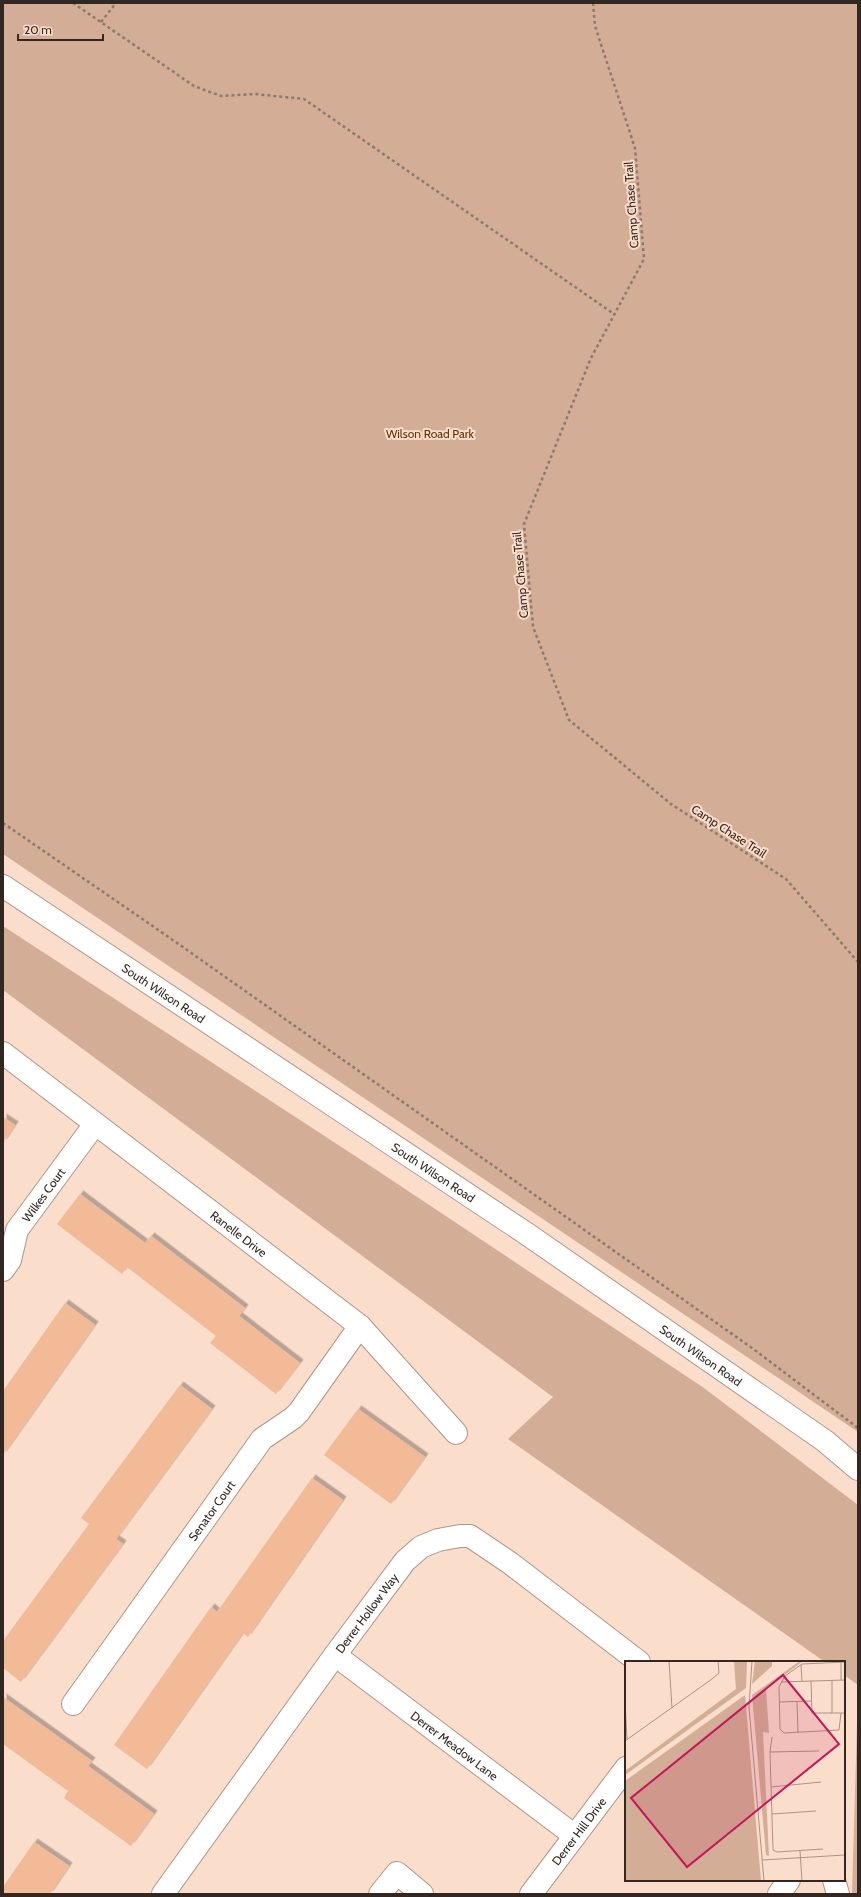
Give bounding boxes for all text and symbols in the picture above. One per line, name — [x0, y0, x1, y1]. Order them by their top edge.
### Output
scale bar — [18, 16, 103, 42]
text: 20 m — [24, 22, 52, 37]
street label: Camp Chase Trail — [620, 161, 642, 249]
park label: Wilson Road Park — [386, 426, 475, 441]
street label: Camp Chase Trail — [509, 531, 531, 619]
street label: Camp Chase Trail — [689, 801, 770, 861]
street label: South Wilson Road — [119, 960, 208, 1026]
street label: South Wilson Road — [389, 1139, 478, 1205]
street label: Wilkes Court — [18, 1165, 68, 1225]
street label: Ranelle Drive — [208, 1207, 270, 1260]
street label: South Wilson Road — [657, 1321, 745, 1389]
street label: Senator Court — [185, 1477, 238, 1543]
street label: Derrer Hollow Way — [332, 1570, 401, 1656]
inset map — [625, 1661, 845, 1881]
street label: Derrer Meadow Lane — [408, 1708, 501, 1783]
street label: Derrer Hill Drive — [548, 1794, 609, 1868]

